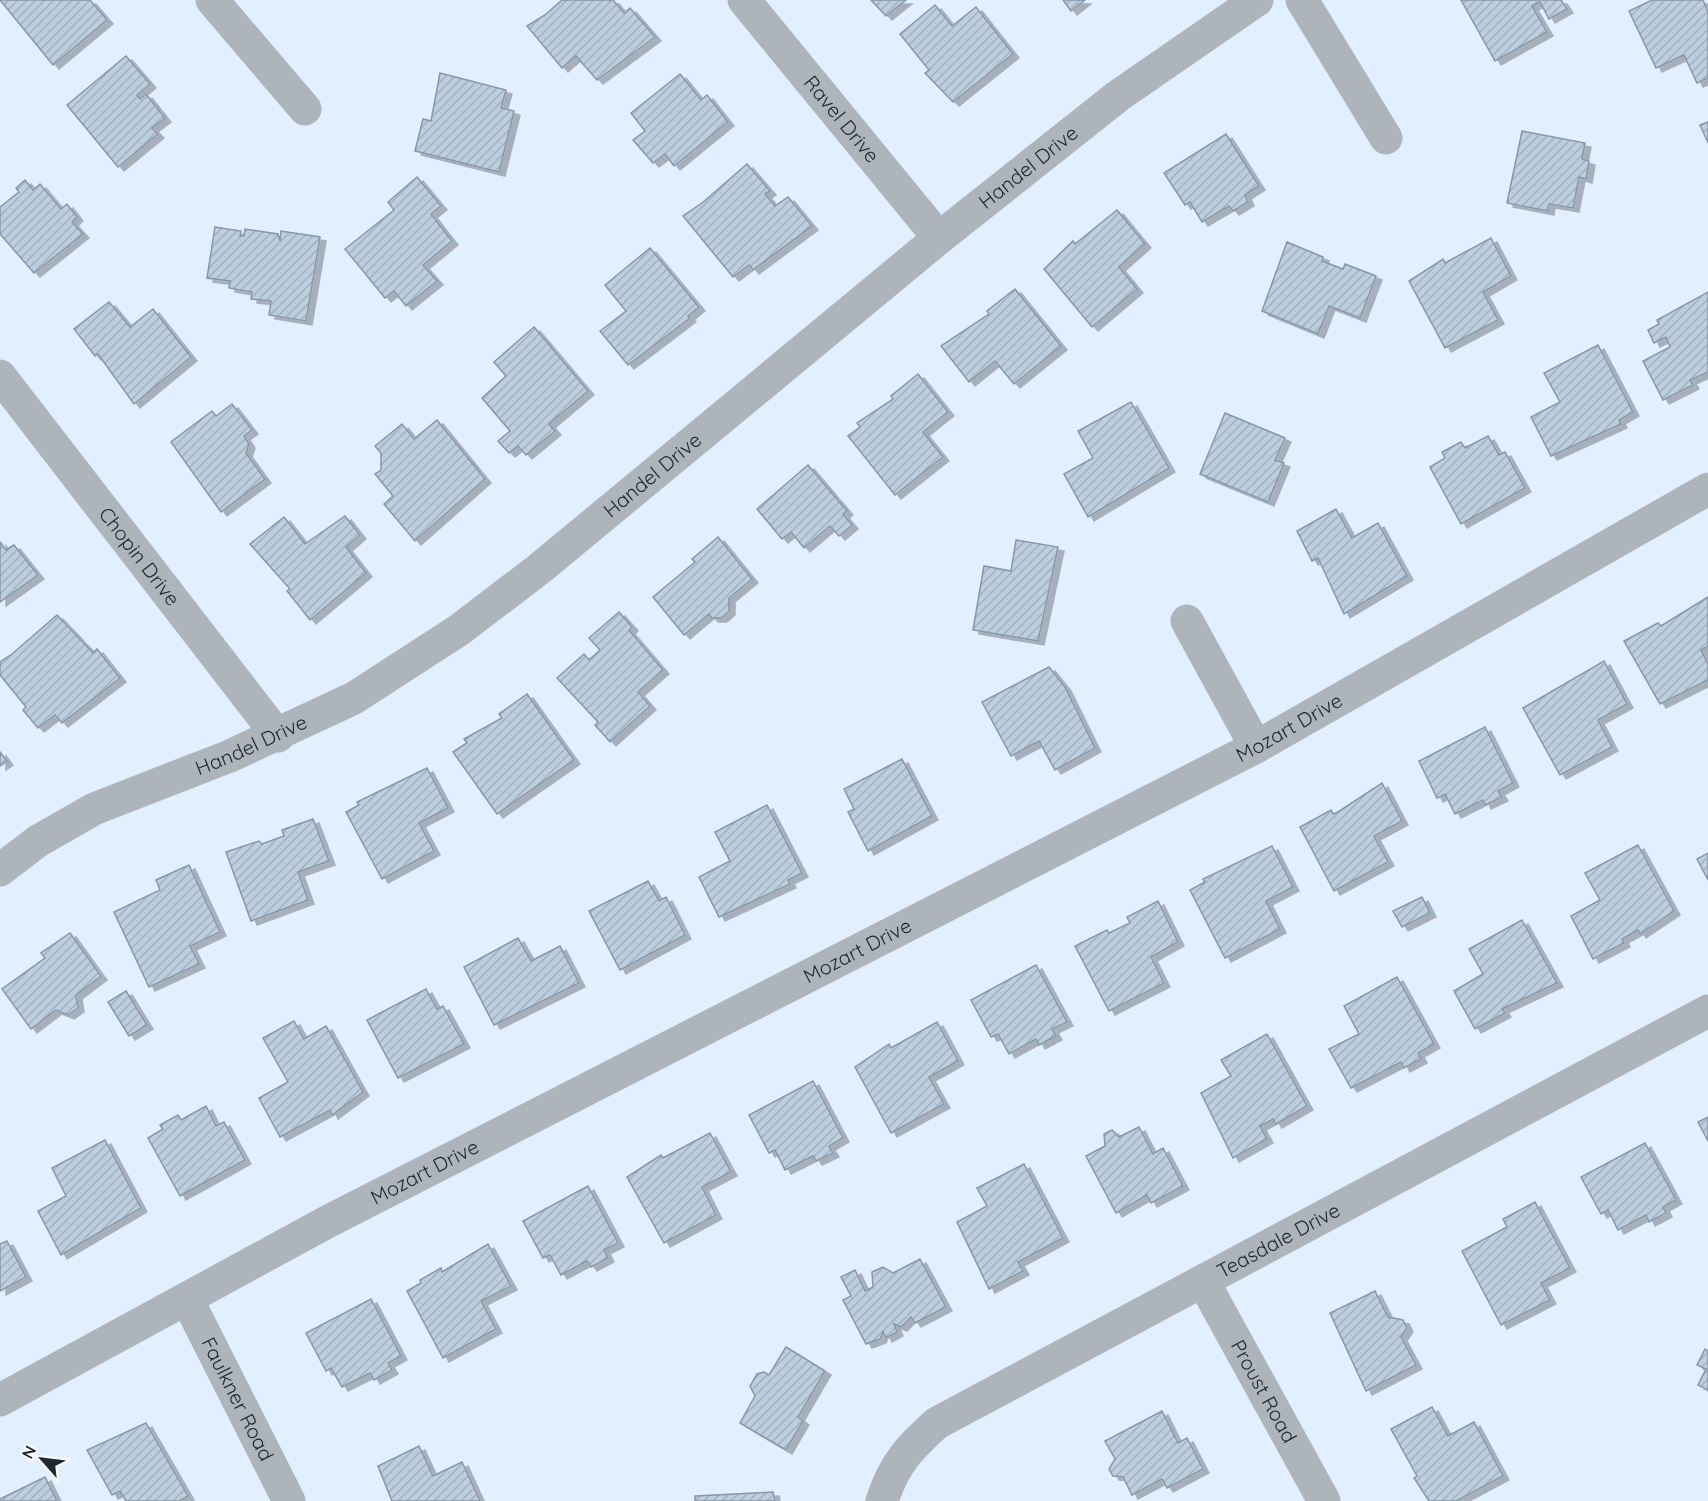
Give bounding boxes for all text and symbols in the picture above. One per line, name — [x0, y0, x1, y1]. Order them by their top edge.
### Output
street label: Ravel Drive — [799, 70, 885, 168]
street label: Handel Drive — [973, 120, 1083, 214]
street label: Handel Drive — [598, 427, 706, 523]
street label: Chopin Drive — [94, 502, 186, 611]
street label: Mozart Drive — [1232, 687, 1347, 767]
street label: Handel Drive — [192, 709, 311, 780]
street label: Mozart Drive — [799, 912, 916, 988]
street label: Mozart Drive — [366, 1134, 483, 1210]
street label: Teasdale Drive — [1212, 1197, 1344, 1283]
street label: Faulkner Road — [196, 1333, 280, 1465]
street label: Proust Road — [1226, 1335, 1303, 1447]
north arrow — [12, 1429, 72, 1489]
text: N — [17, 1442, 40, 1462]

